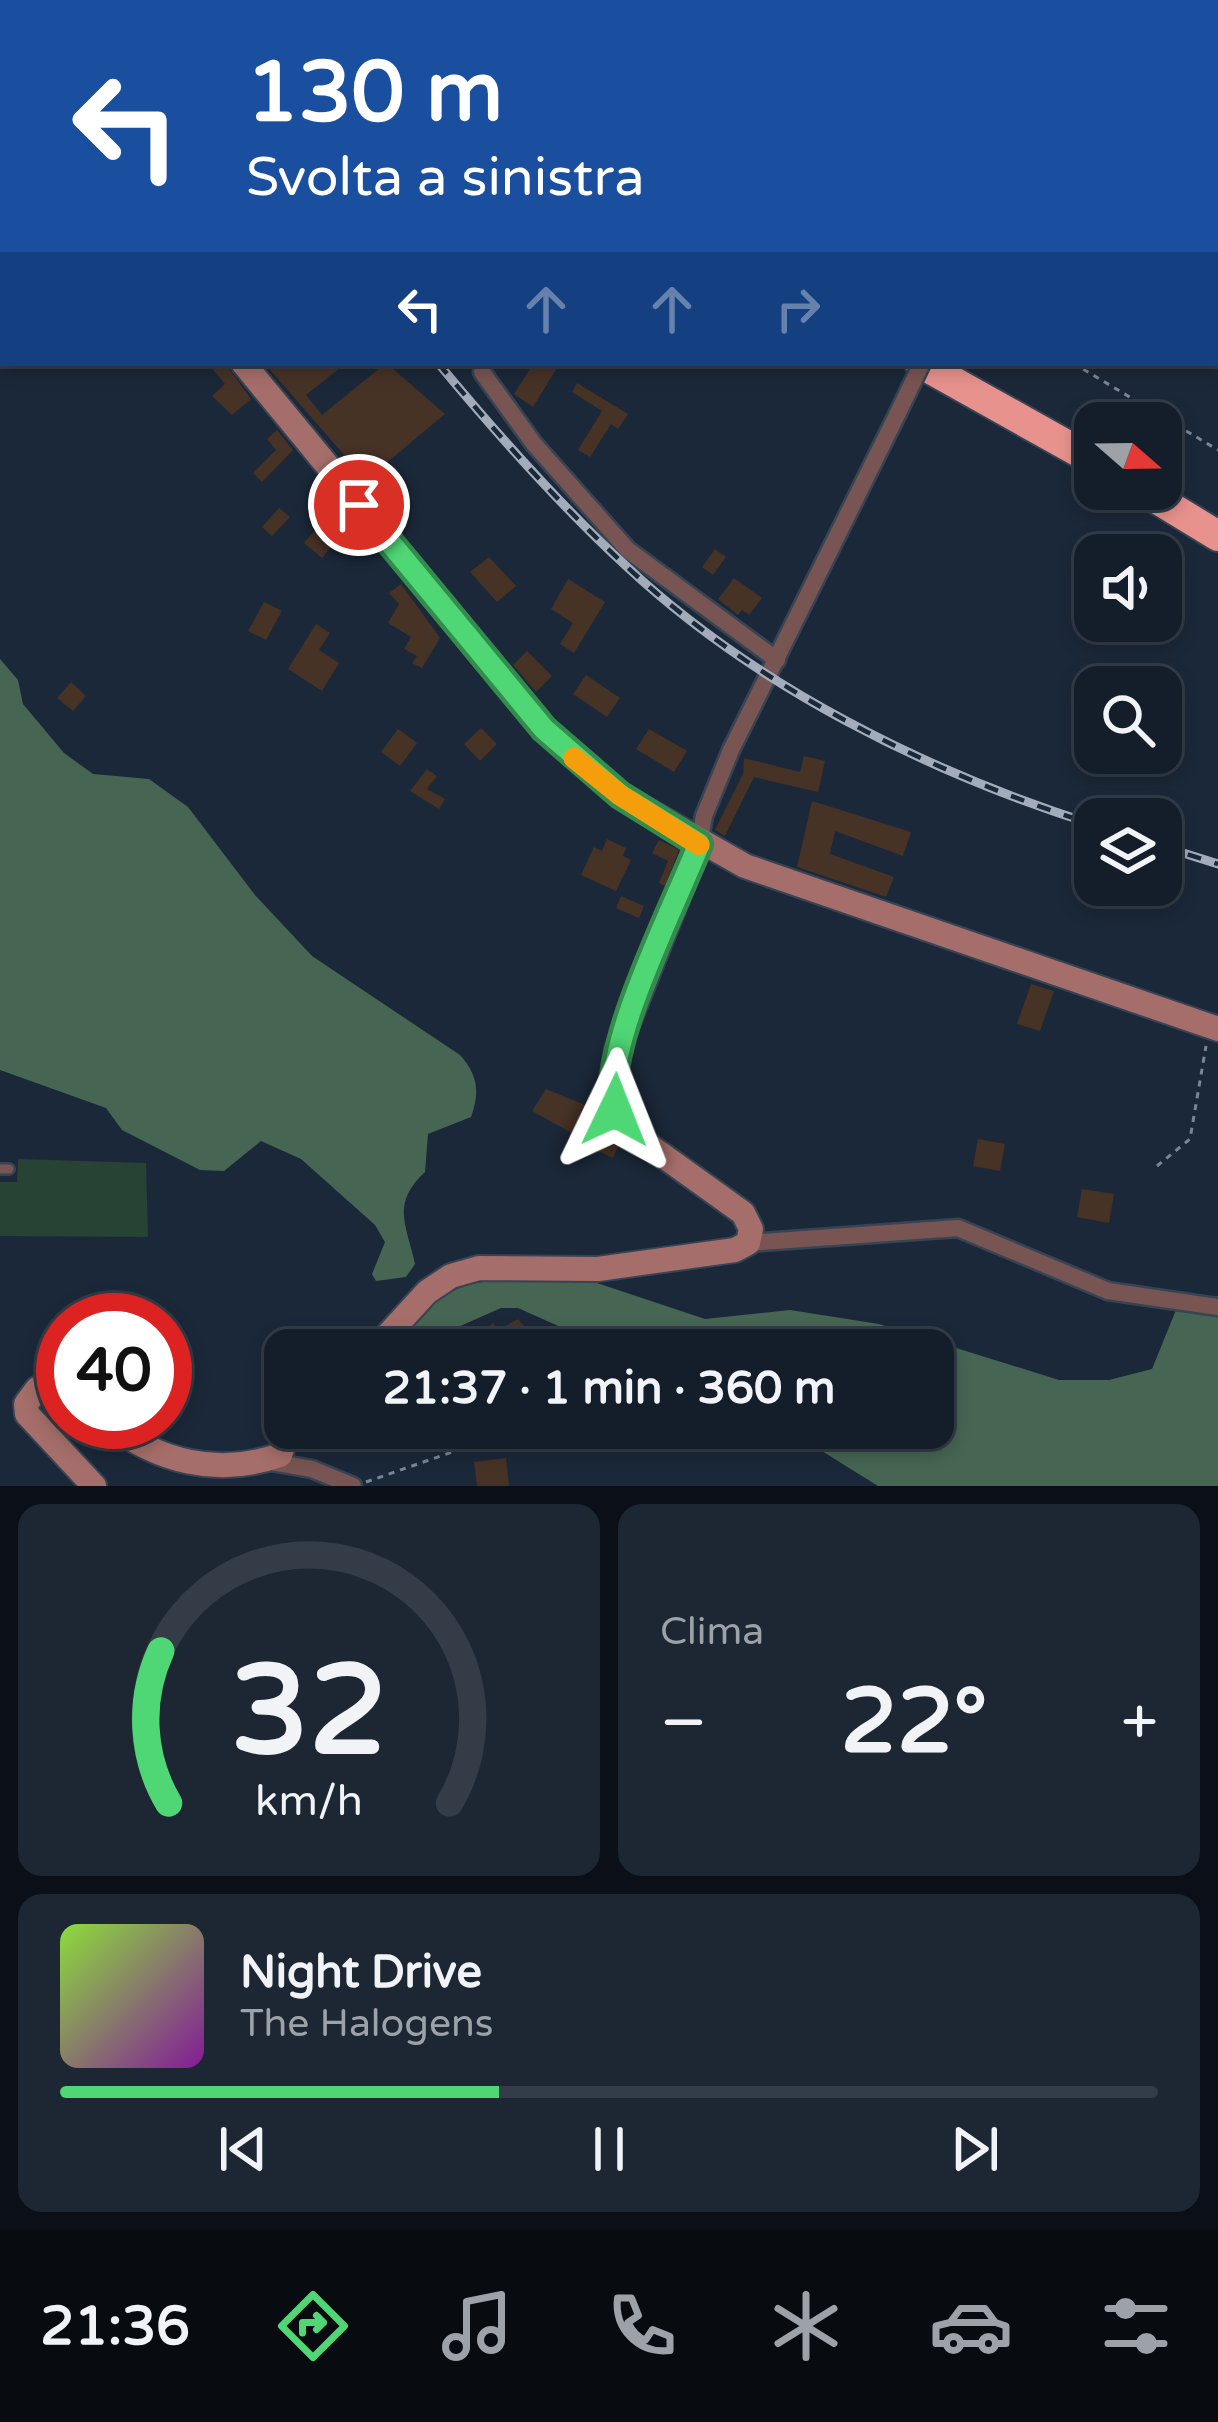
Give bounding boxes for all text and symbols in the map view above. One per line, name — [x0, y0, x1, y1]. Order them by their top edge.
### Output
text: 130 m — [246, 43, 503, 144]
icon: left — [48, 48, 204, 204]
text: Svolta a sinistra — [246, 145, 645, 210]
icon: left — [387, 276, 453, 342]
icon: ahead — [513, 276, 579, 342]
icon: ahead — [639, 276, 705, 342]
icon: right — [765, 276, 831, 342]
north arrow — [1074, 402, 1182, 510]
map controls — [1074, 402, 1182, 906]
pin — [308, 454, 410, 556]
icon: arrive — [326, 472, 392, 538]
button: sound — [1074, 534, 1182, 642]
button: search — [1074, 666, 1182, 774]
button: layers — [1074, 798, 1182, 906]
position arrow — [552, 1047, 678, 1173]
speed limit sign: 40 — [36, 1293, 192, 1449]
text: 21:37 · 1 min · 360 m — [383, 1362, 835, 1416]
text: Clima — [660, 1608, 764, 1655]
text: 32 — [231, 1637, 387, 1788]
text: 22° — [840, 1668, 987, 1777]
text: − — [660, 1683, 707, 1763]
text: + — [1121, 1683, 1158, 1763]
text: km/h — [255, 1776, 363, 1827]
text: Night Drive — [240, 1946, 482, 2000]
text: The Halogens — [240, 2000, 493, 2047]
icon: previous — [210, 2116, 276, 2182]
icon: pause — [576, 2116, 642, 2182]
icon: next — [942, 2116, 1008, 2182]
icon: directions — [271, 2284, 355, 2368]
icon: music — [435, 2284, 519, 2368]
icon: phone — [600, 2284, 684, 2368]
icon: climate — [764, 2284, 848, 2368]
icon: car — [929, 2284, 1013, 2368]
icon: filters — [1094, 2284, 1178, 2368]
text: 21:36 — [40, 2294, 190, 2359]

